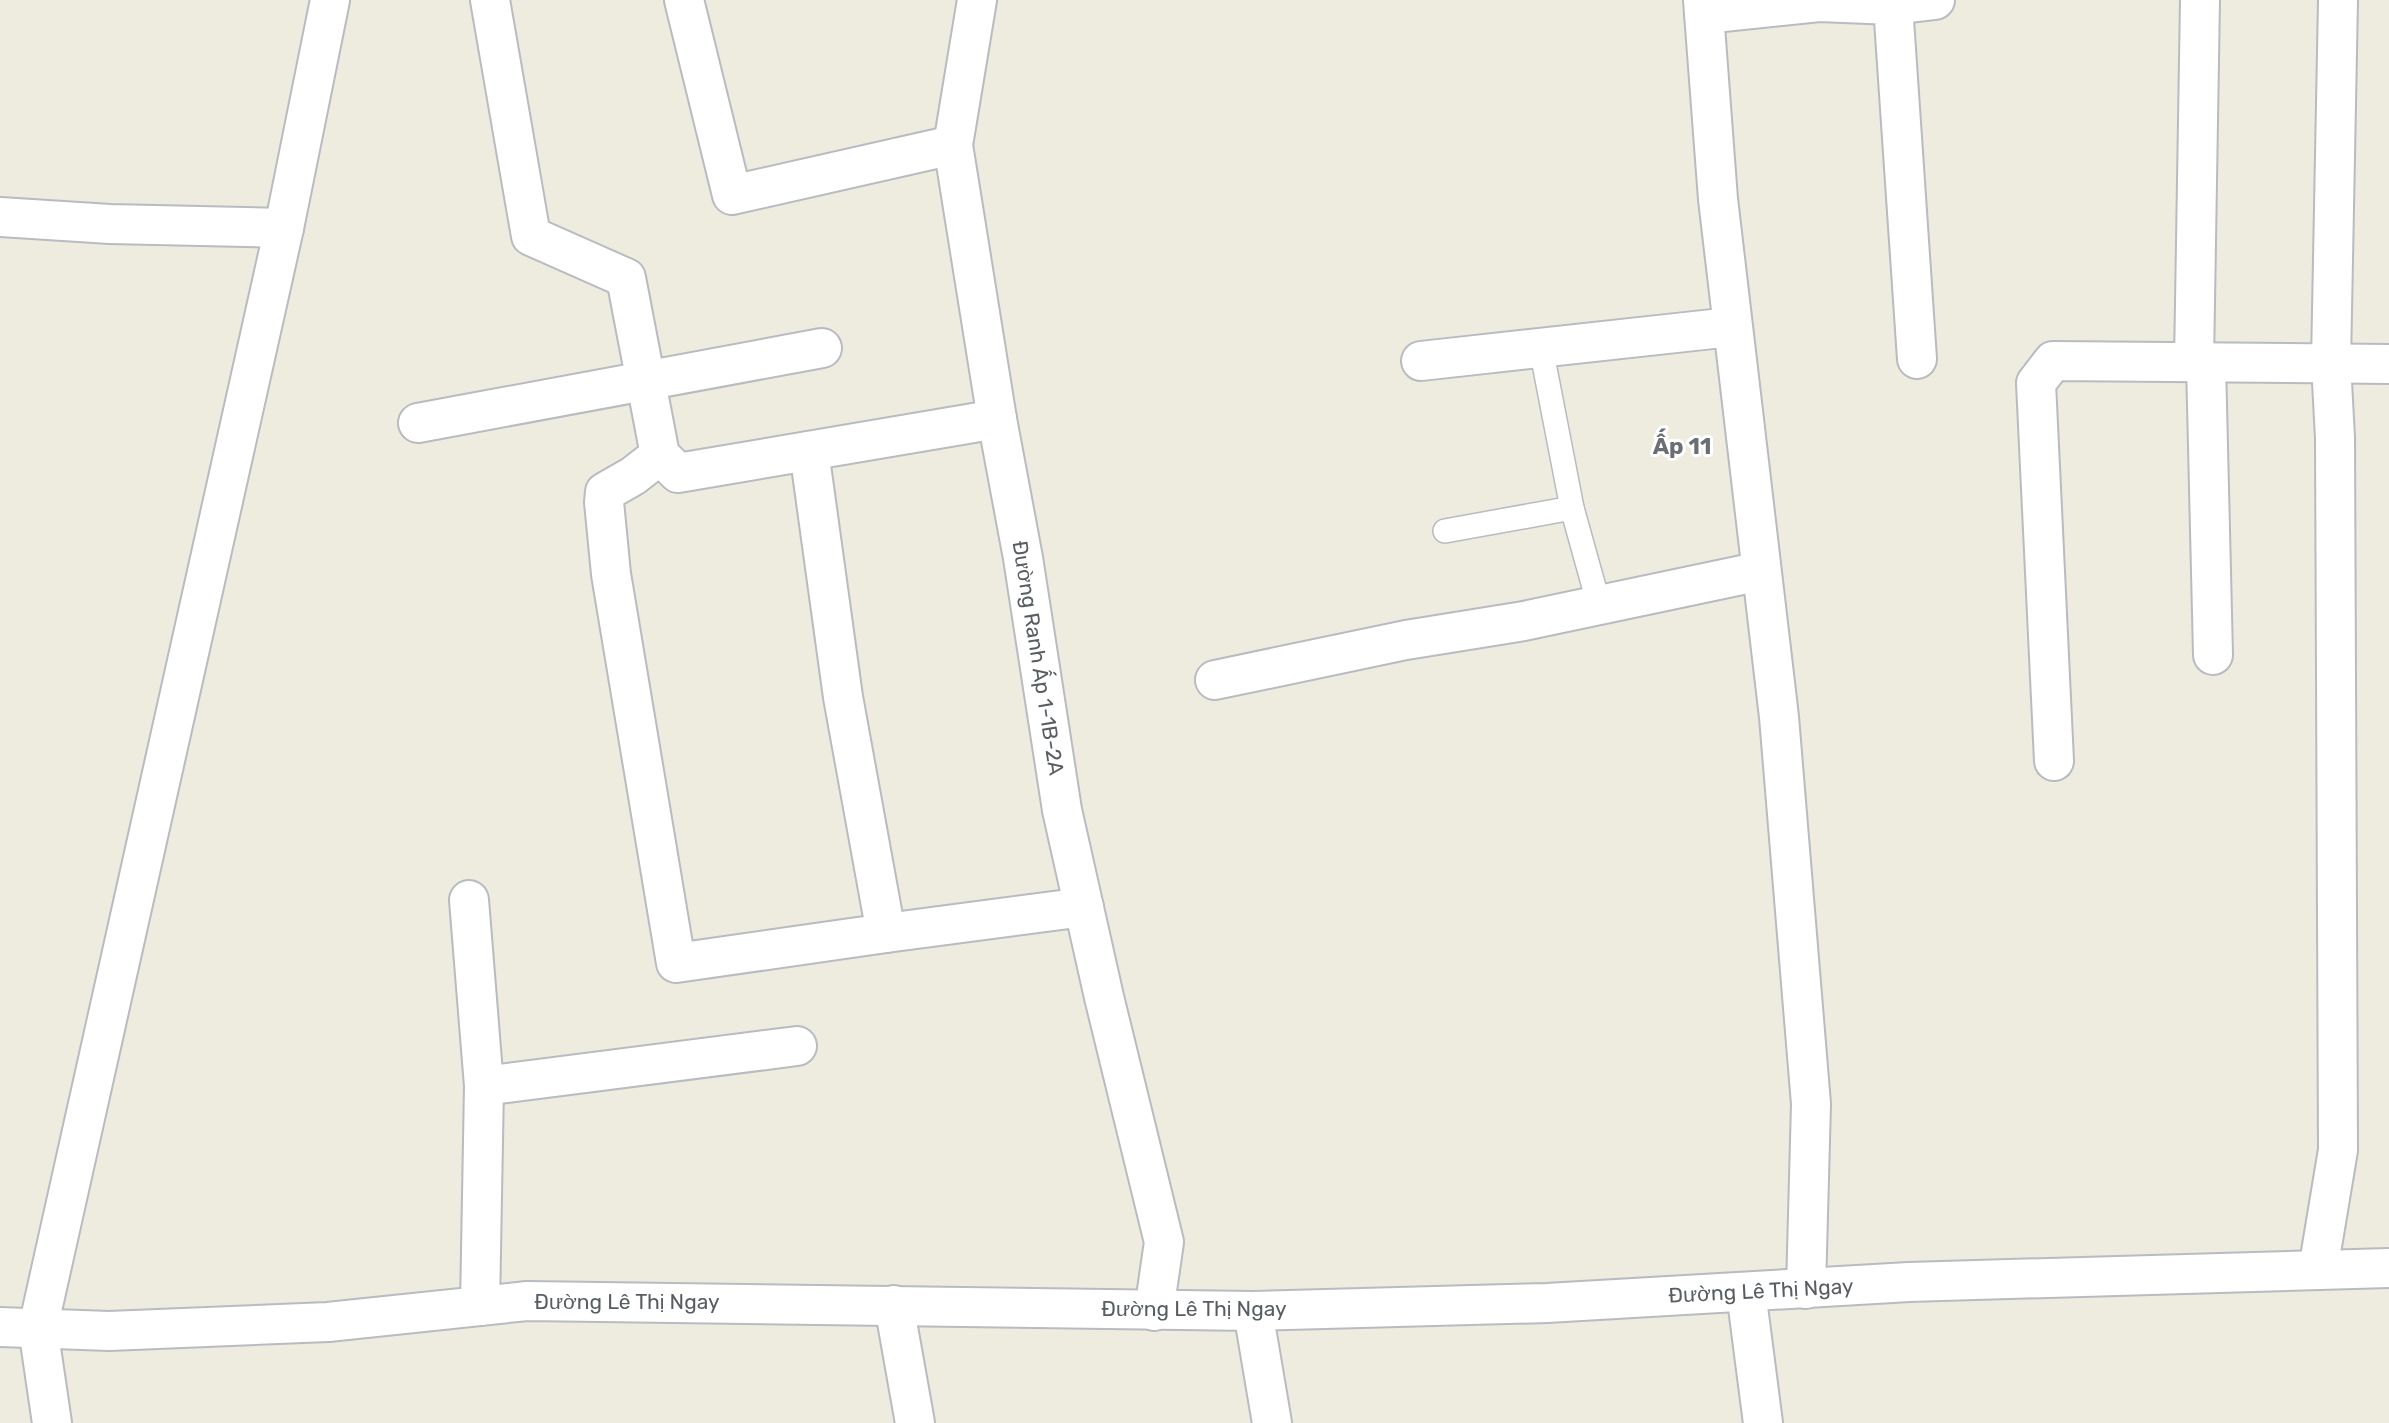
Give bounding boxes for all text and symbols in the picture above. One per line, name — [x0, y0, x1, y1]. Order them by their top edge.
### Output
district label: Ấp 11 — [1653, 428, 1711, 460]
street label: Đường Ranh Ấp 1-1B-2A — [1008, 538, 1072, 777]
street label: Đường Lê Thị Ngay — [1668, 1273, 1855, 1308]
street label: Đường Lê Thị Ngay — [534, 1289, 720, 1314]
street label: Đường Lê Thị Ngay — [1101, 1296, 1287, 1321]

